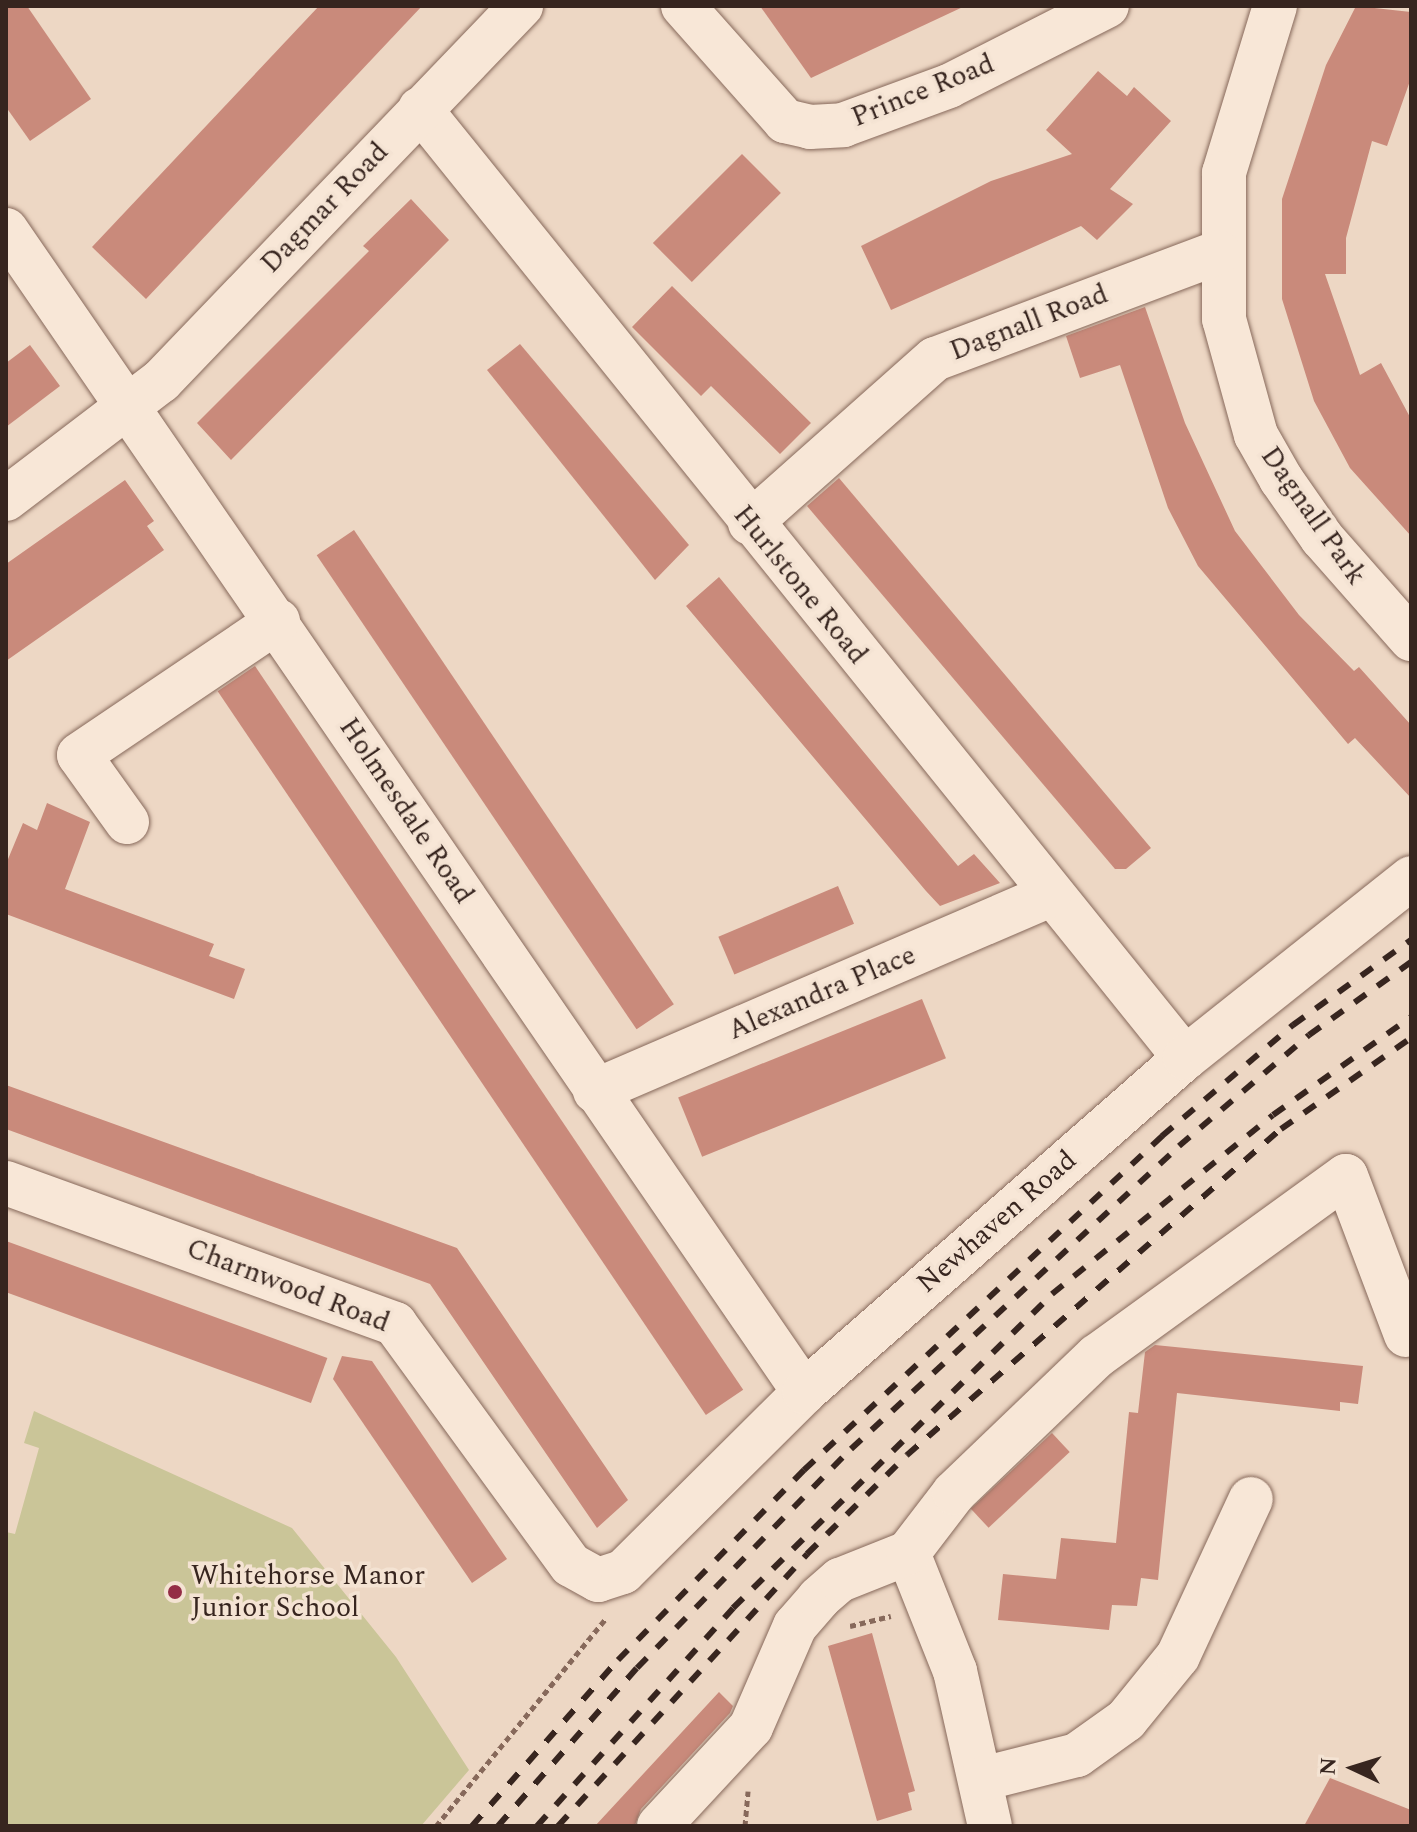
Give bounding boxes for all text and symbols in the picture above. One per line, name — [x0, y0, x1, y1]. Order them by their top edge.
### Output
street label: Prince Road — [847, 47, 999, 135]
street label: Dagmar Road — [254, 136, 396, 280]
street label: Dagnall Road — [945, 277, 1113, 369]
street label: Dagnall Park — [1253, 440, 1373, 592]
street label: Hurlstone Road — [726, 499, 874, 671]
street label: Holmesdale Road — [331, 712, 481, 910]
street label: Alexandra Place — [723, 938, 921, 1048]
street label: Newhaven Road — [910, 1144, 1084, 1300]
street label: Charnwood Road — [182, 1232, 394, 1340]
place label: Whitehorse Manor Junior School — [191, 1559, 425, 1625]
marker: Whitehorse Manor Junior School — [166, 1583, 184, 1601]
north arrow — [1313, 1728, 1393, 1808]
text: N — [1311, 1756, 1346, 1776]

